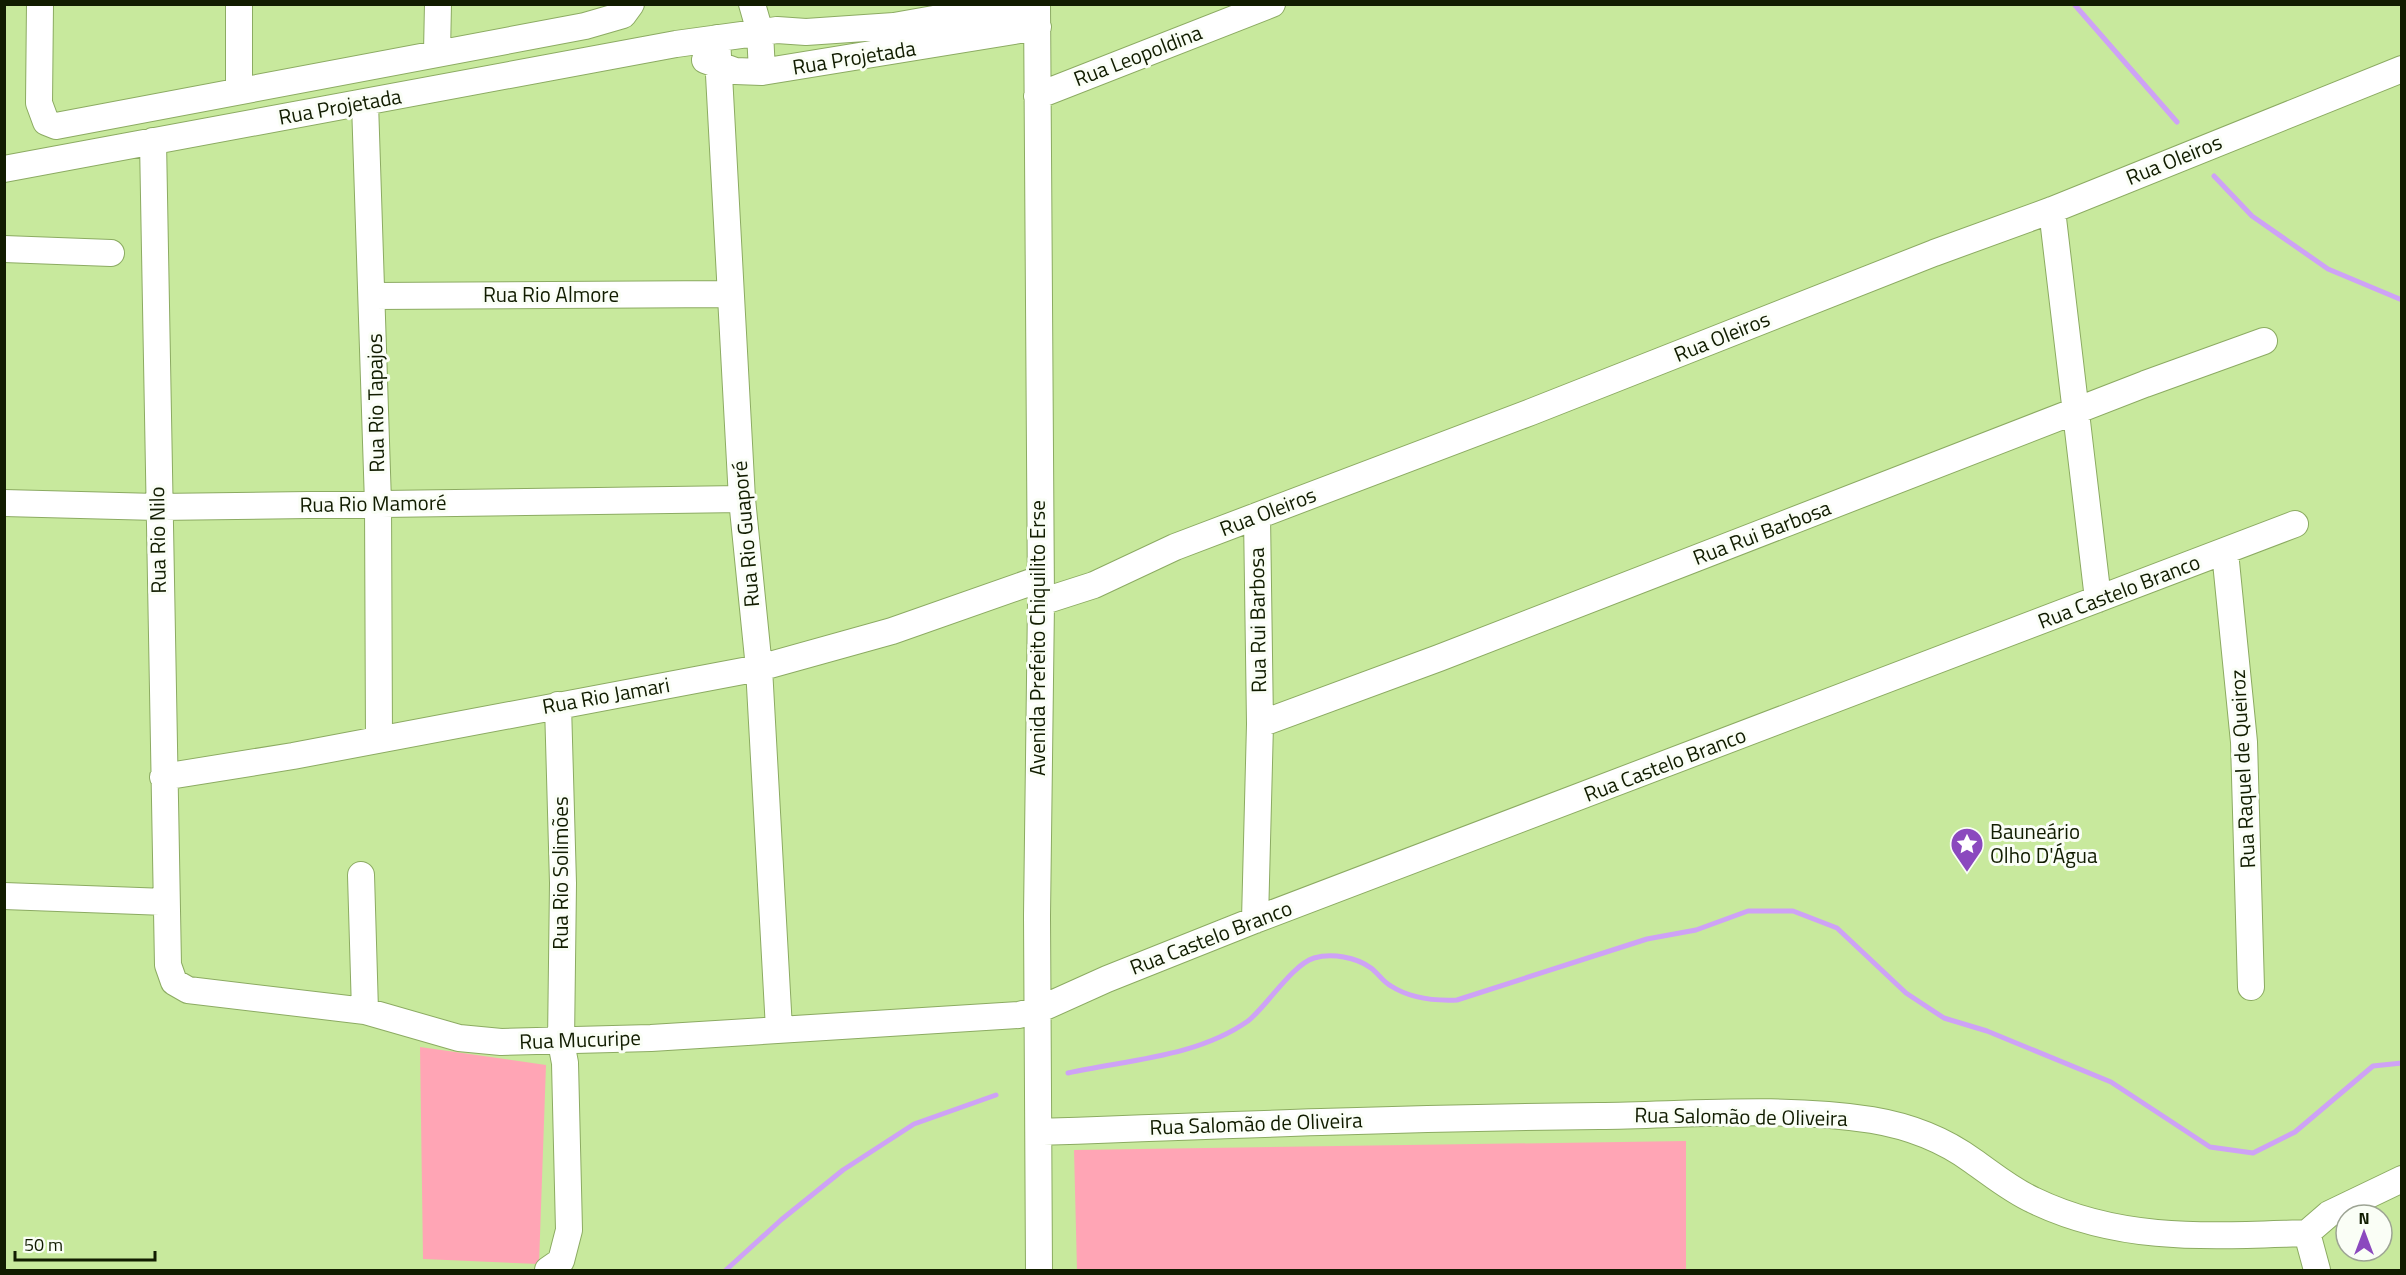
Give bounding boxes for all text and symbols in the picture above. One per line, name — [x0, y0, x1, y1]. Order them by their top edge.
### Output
street label: Rua Leopoldina — [1069, 16, 1207, 94]
street label: Rua Projetada — [790, 31, 918, 83]
street label: Rua Projetada — [276, 79, 404, 133]
street label: Rua Oleiros — [2121, 125, 2226, 193]
street label: Rua Rio Almore — [483, 278, 619, 310]
street label: Rua Oleiros — [1669, 302, 1774, 370]
street label: Rua Rio Tapajos — [358, 333, 392, 473]
street label: Rua Rio Guaporé — [723, 460, 767, 609]
street label: Rua Oleiros — [1215, 478, 1321, 544]
street label: Rua Rio Nilo — [140, 486, 174, 594]
street label: Rua Rio Mamoré — [299, 486, 447, 520]
street label: Rua Rui Barbosa — [1688, 491, 1836, 573]
street label: Avenida Prefeito Chiquilito Erse — [1021, 500, 1053, 776]
street label: Rua Castelo Branco — [2033, 545, 2204, 637]
street label: Rua Rui Barbosa — [1240, 547, 1274, 693]
street label: Rua Rio Jamari — [540, 668, 672, 722]
street label: Rua Raquel de Queiroz — [2221, 669, 2263, 869]
street label: Rua Castelo Branco — [1579, 718, 1750, 810]
street label: Rua Rio Solimões — [544, 796, 576, 950]
place label: Bauneário Olho D'Água — [1990, 815, 2098, 871]
place icon: Bauneário Olho D'Água — [1949, 826, 1985, 873]
street label: Rua Castelo Branco — [1125, 891, 1296, 983]
street label: Rua Mucuripe — [519, 1021, 641, 1057]
street label: Rua Salomão de Oliveira — [1634, 1098, 1848, 1134]
street label: Rua Salomão de Oliveira — [1149, 1103, 1364, 1143]
north arrow — [2334, 1203, 2394, 1263]
text: N — [2358, 1206, 2370, 1230]
scale bar — [15, 1224, 154, 1262]
text: 50 m — [24, 1231, 63, 1258]

